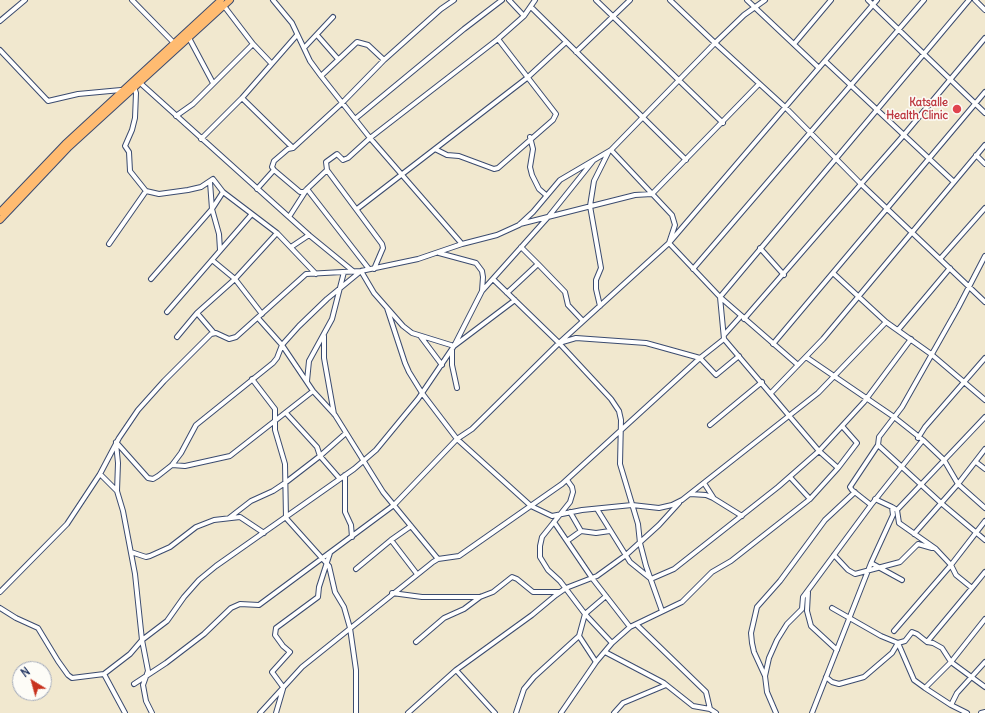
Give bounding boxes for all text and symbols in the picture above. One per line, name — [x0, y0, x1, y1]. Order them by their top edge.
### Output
place label: Katsalle Health Clinic — [886, 96, 948, 122]
marker: Katsalle Health Clinic — [951, 103, 963, 115]
north arrow — [12, 661, 52, 701]
text: N — [18, 664, 33, 680]

